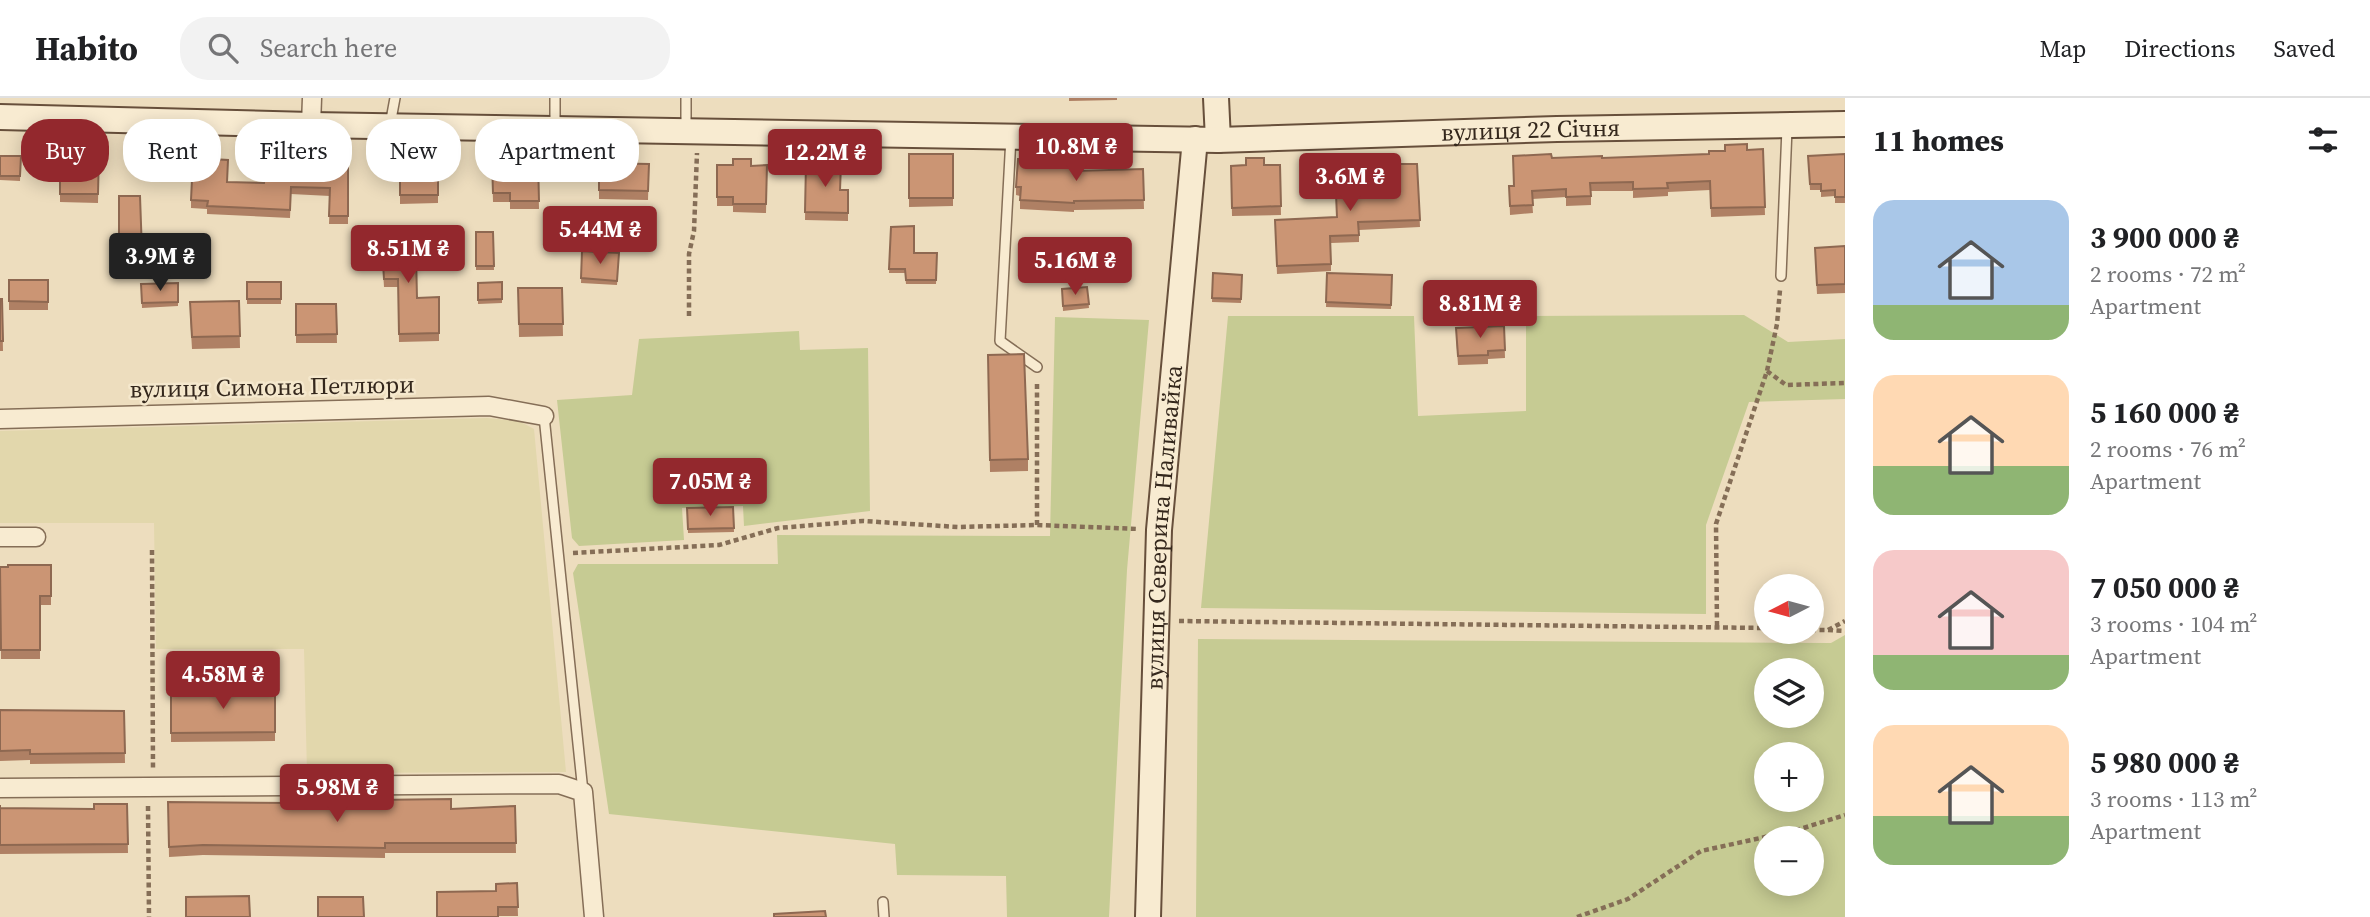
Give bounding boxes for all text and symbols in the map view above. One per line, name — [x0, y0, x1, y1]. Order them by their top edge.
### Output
search box — [180, 17, 670, 80]
text: Habito — [35, 26, 138, 71]
icon: search — [204, 29, 242, 67]
text: Search here — [260, 30, 397, 66]
text: Map — [2039, 32, 2086, 65]
text: Directions — [2124, 32, 2235, 65]
text: Saved — [2273, 32, 2335, 65]
street label: вулиця 22 Січня — [1441, 111, 1620, 149]
chip: Buy — [21, 119, 109, 182]
chip: Rent — [123, 119, 221, 182]
chip: Filters — [235, 119, 352, 182]
chip: New — [366, 119, 461, 182]
chip: Apartment — [475, 119, 639, 182]
text: 11 homes — [1873, 120, 2004, 161]
icon: filters — [2304, 121, 2342, 159]
pin: 10.8M ₴ — [1011, 123, 1141, 183]
pin: 12.2M ₴ — [760, 130, 890, 189]
text: 10.8M ₴ — [1035, 130, 1117, 162]
text: 12.2M ₴ — [784, 136, 866, 168]
pin: 3.6M ₴ — [1293, 153, 1407, 213]
text: 3.6M ₴ — [1315, 160, 1385, 192]
pin: 5.44M ₴ — [535, 206, 665, 266]
text: 5.44M ₴ — [559, 213, 641, 245]
text: 3 900 000 ₴ — [2090, 217, 2239, 258]
pin: 8.51M ₴ — [343, 226, 473, 285]
icon: home — [1929, 228, 2013, 312]
text: 8.51M ₴ — [367, 232, 449, 264]
pin: 3.9M ₴ — [103, 234, 217, 293]
pin: 5.16M ₴ — [1010, 238, 1140, 297]
text: 3.9M ₴ — [125, 240, 195, 272]
text: 5.16M ₴ — [1034, 244, 1116, 276]
text: 2 rooms · 72 m² — [2090, 258, 2246, 290]
pin: 8.81M ₴ — [1415, 280, 1545, 340]
text: 8.81M ₴ — [1439, 287, 1521, 319]
text: Apartment — [2090, 290, 2201, 322]
street label: вулиця Северина Наливайка — [1137, 363, 1190, 690]
street label: вулиця Симона Петлюри — [129, 368, 415, 405]
text: 5 160 000 ₴ — [2090, 392, 2239, 433]
icon: home — [1929, 403, 2013, 487]
text: 2 rooms · 76 m² — [2090, 433, 2246, 465]
pin: 7.05M ₴ — [645, 458, 775, 518]
text: 7.05M ₴ — [669, 465, 751, 497]
text: Apartment — [2090, 465, 2201, 497]
text: 7 050 000 ₴ — [2090, 567, 2239, 608]
north arrow — [1754, 574, 1824, 644]
map controls — [1754, 574, 1824, 896]
icon: home — [1929, 578, 2013, 662]
text: 3 rooms · 104 m² — [2090, 608, 2257, 640]
text: Apartment — [2090, 640, 2201, 672]
pin: 4.58M ₴ — [158, 652, 288, 711]
text: 4.58M ₴ — [182, 658, 264, 690]
button: layers — [1754, 658, 1824, 728]
button: + — [1754, 742, 1824, 812]
text: 5 980 000 ₴ — [2090, 742, 2239, 783]
icon: home — [1929, 753, 2013, 837]
pin: 5.98M ₴ — [272, 764, 402, 824]
text: 5.98M ₴ — [296, 771, 378, 803]
text: 3 rooms · 113 m² — [2090, 783, 2257, 815]
text: Apartment — [2090, 815, 2201, 847]
button: − — [1754, 826, 1824, 896]

